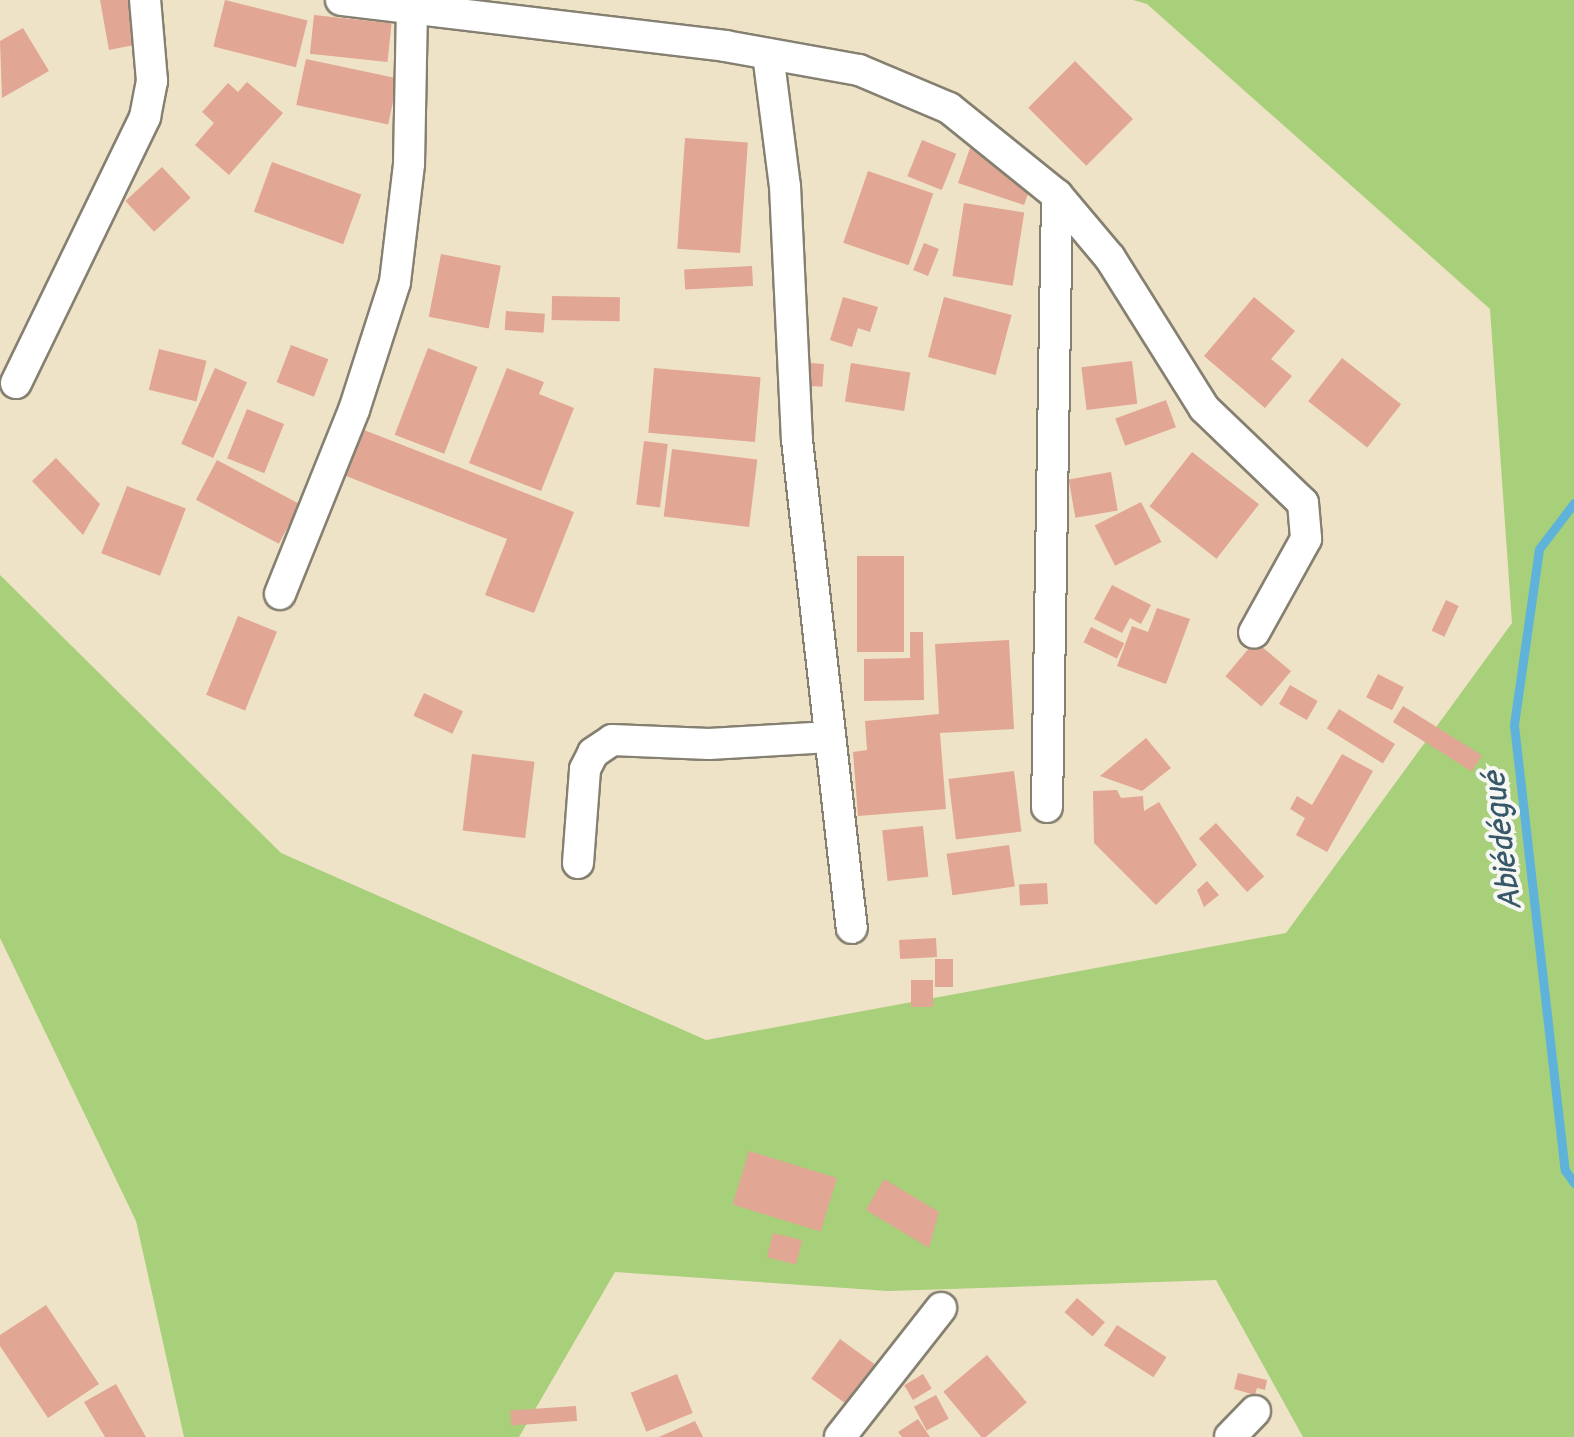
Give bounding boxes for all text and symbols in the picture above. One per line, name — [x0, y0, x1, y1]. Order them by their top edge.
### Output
water label: Abiédégué — [1475, 769, 1531, 913]

